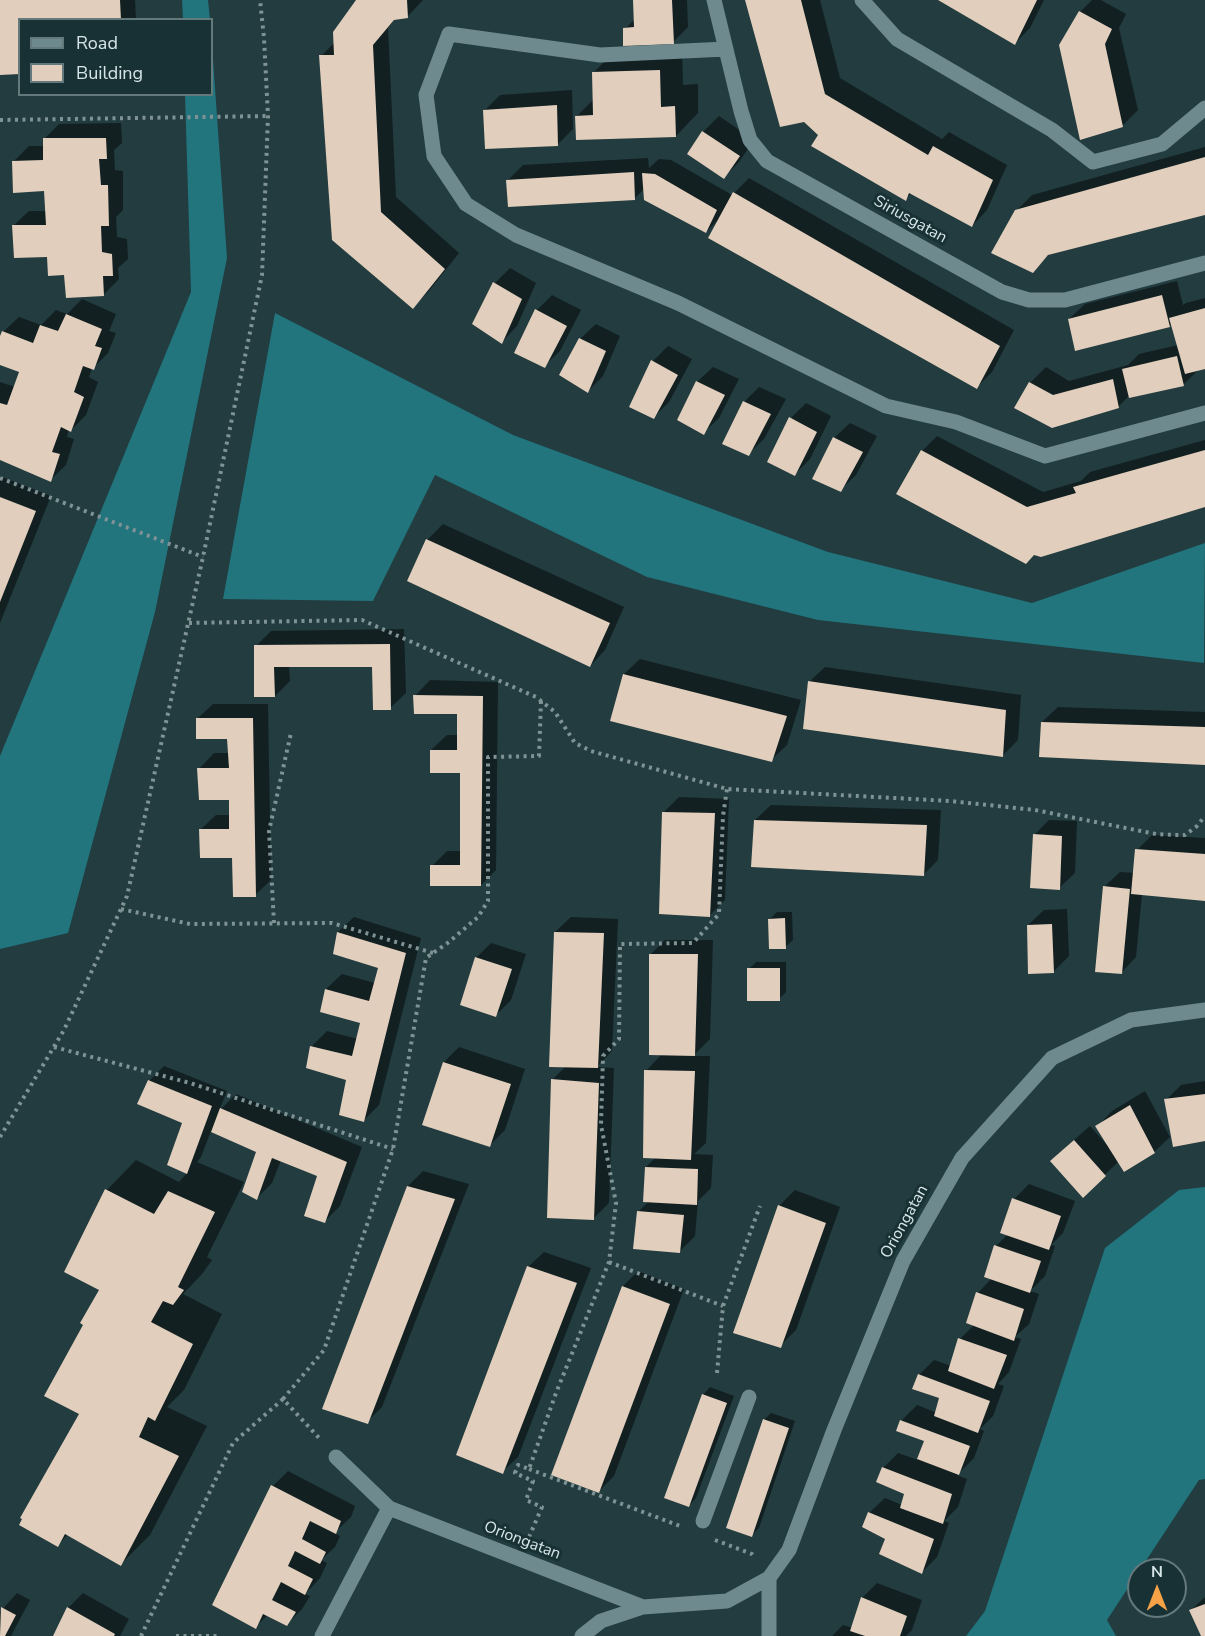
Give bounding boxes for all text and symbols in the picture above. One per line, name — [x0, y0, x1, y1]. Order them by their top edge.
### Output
legend — [18, 18, 213, 96]
text: Road — [76, 31, 118, 55]
text: Building — [76, 61, 143, 85]
street label: Siriusgatan — [870, 192, 950, 248]
street label: Oriongatan — [877, 1182, 933, 1262]
street label: Oriongatan — [481, 1518, 563, 1564]
north arrow — [1127, 1558, 1187, 1618]
text: N — [1151, 1561, 1163, 1583]

